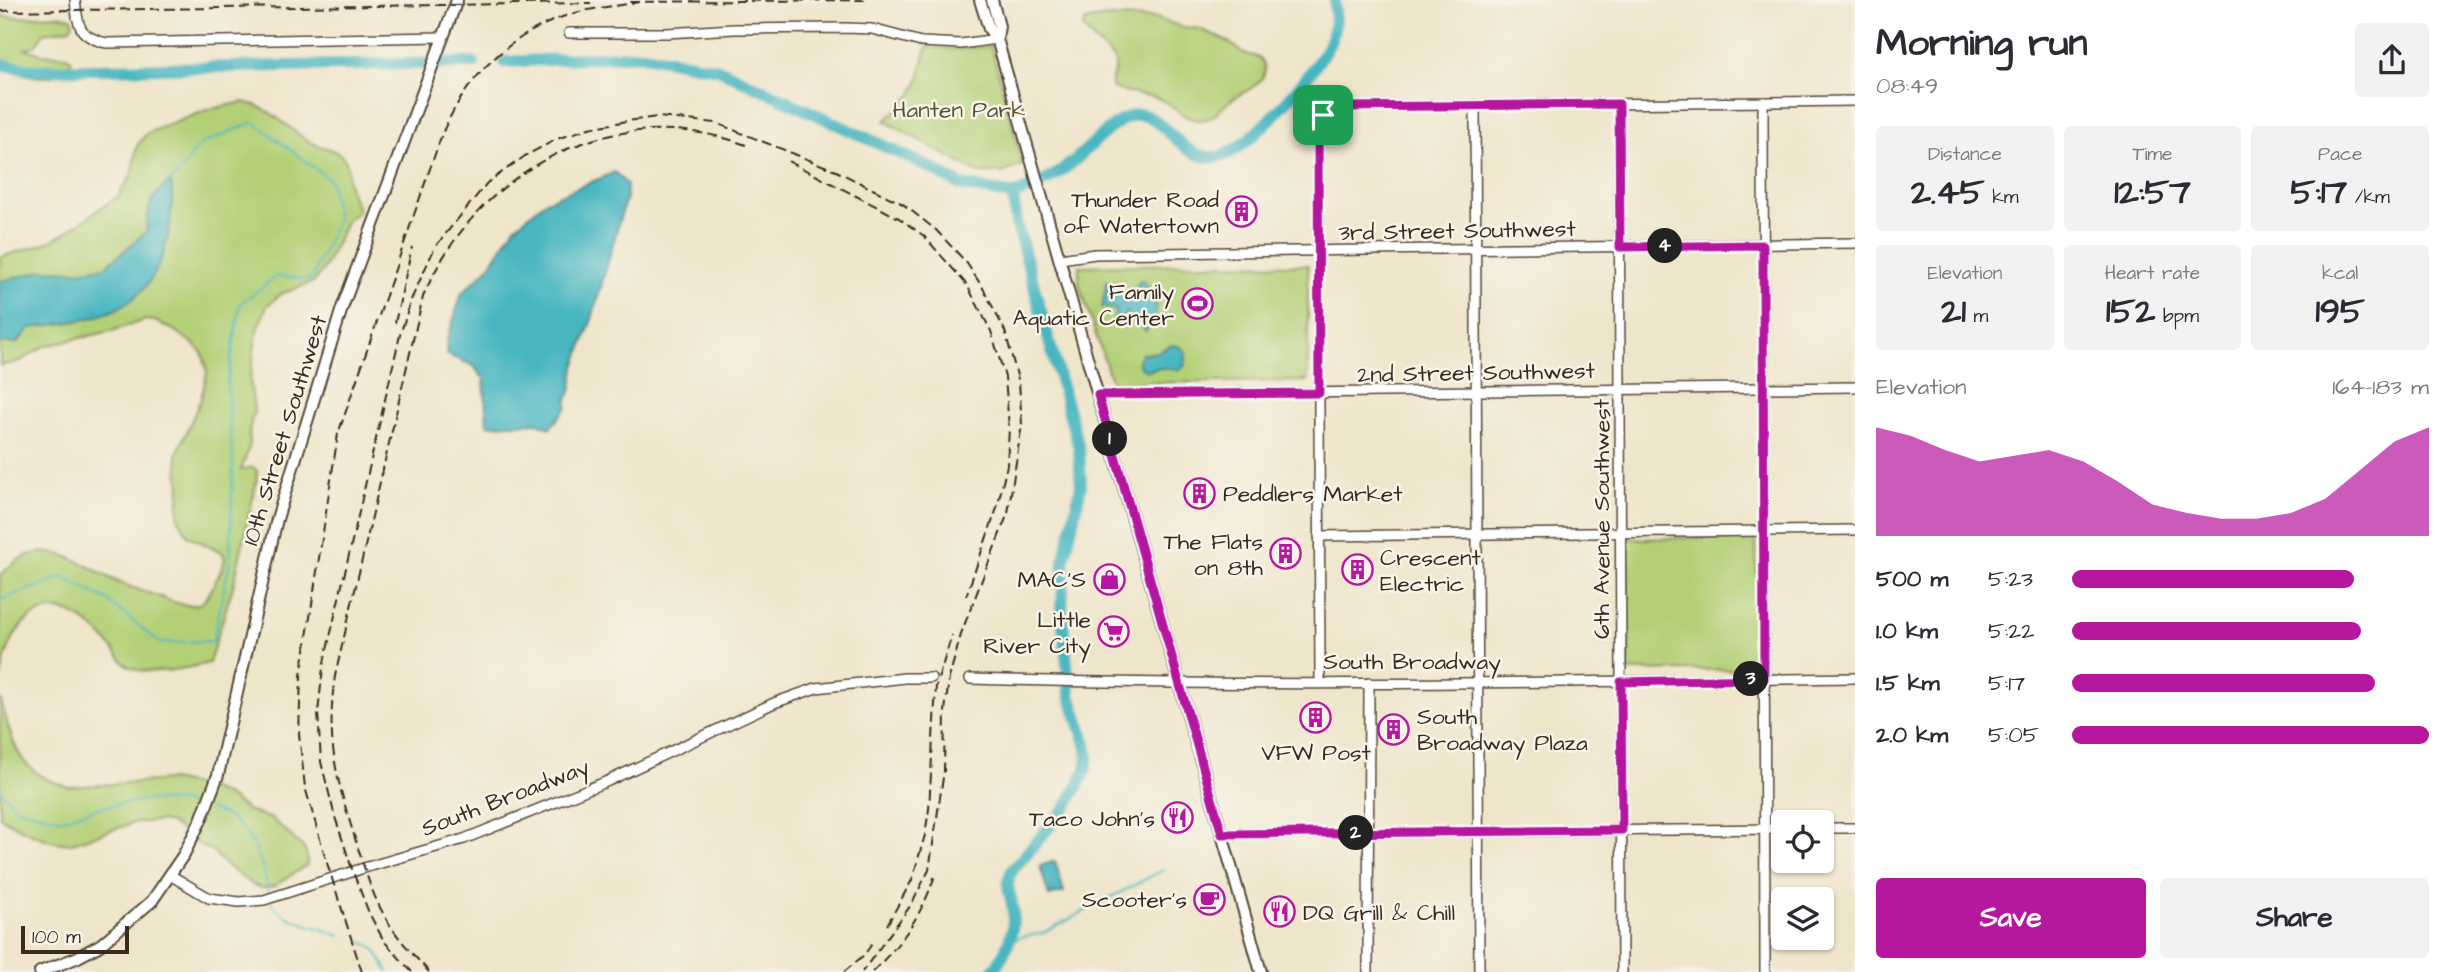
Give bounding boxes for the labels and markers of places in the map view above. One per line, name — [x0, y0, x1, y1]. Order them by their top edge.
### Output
pin — [1293, 85, 1353, 145]
place label: Thunder Road of Watertown — [1063, 184, 1219, 242]
building icon: Thunder Road of Watertown — [1225, 195, 1259, 229]
pin: 4 — [1648, 229, 1682, 264]
place label: Family Aquatic Center — [1013, 276, 1174, 334]
sports icon: Family Aquatic Center — [1180, 287, 1214, 321]
pin: 1 — [1092, 422, 1128, 457]
building icon: Peddlers Market — [1183, 476, 1217, 510]
place label: Peddlers Market — [1223, 478, 1403, 510]
place label: The Flats on 8th — [1164, 526, 1264, 584]
building icon: The Flats on 8th — [1269, 537, 1303, 571]
place label: Crescent Electric — [1380, 542, 1481, 600]
building icon: Crescent Electric — [1340, 553, 1374, 587]
shop icon: MAC'S — [1092, 562, 1126, 596]
place label: MAC'S — [1017, 564, 1086, 596]
place label: Little River City — [983, 604, 1091, 663]
supermarket icon: Little River City — [1097, 615, 1131, 649]
pin: 3 — [1734, 662, 1768, 696]
building icon: VFW Post — [1299, 701, 1333, 735]
place label: South Broadway Plaza — [1417, 701, 1588, 760]
building icon: South Broadway Plaza — [1377, 712, 1411, 746]
place label: VFW Post — [1261, 737, 1372, 769]
restaurant icon: Taco John's — [1161, 801, 1195, 835]
place label: Taco John's — [1029, 803, 1155, 835]
pin: 2 — [1338, 816, 1374, 850]
cafe icon: Scooter's — [1193, 882, 1227, 916]
place label: Scooter's — [1082, 884, 1187, 916]
restaurant icon: DQ Grill & Chill — [1263, 895, 1297, 929]
place label: DQ Grill & Chill — [1303, 897, 1455, 929]

